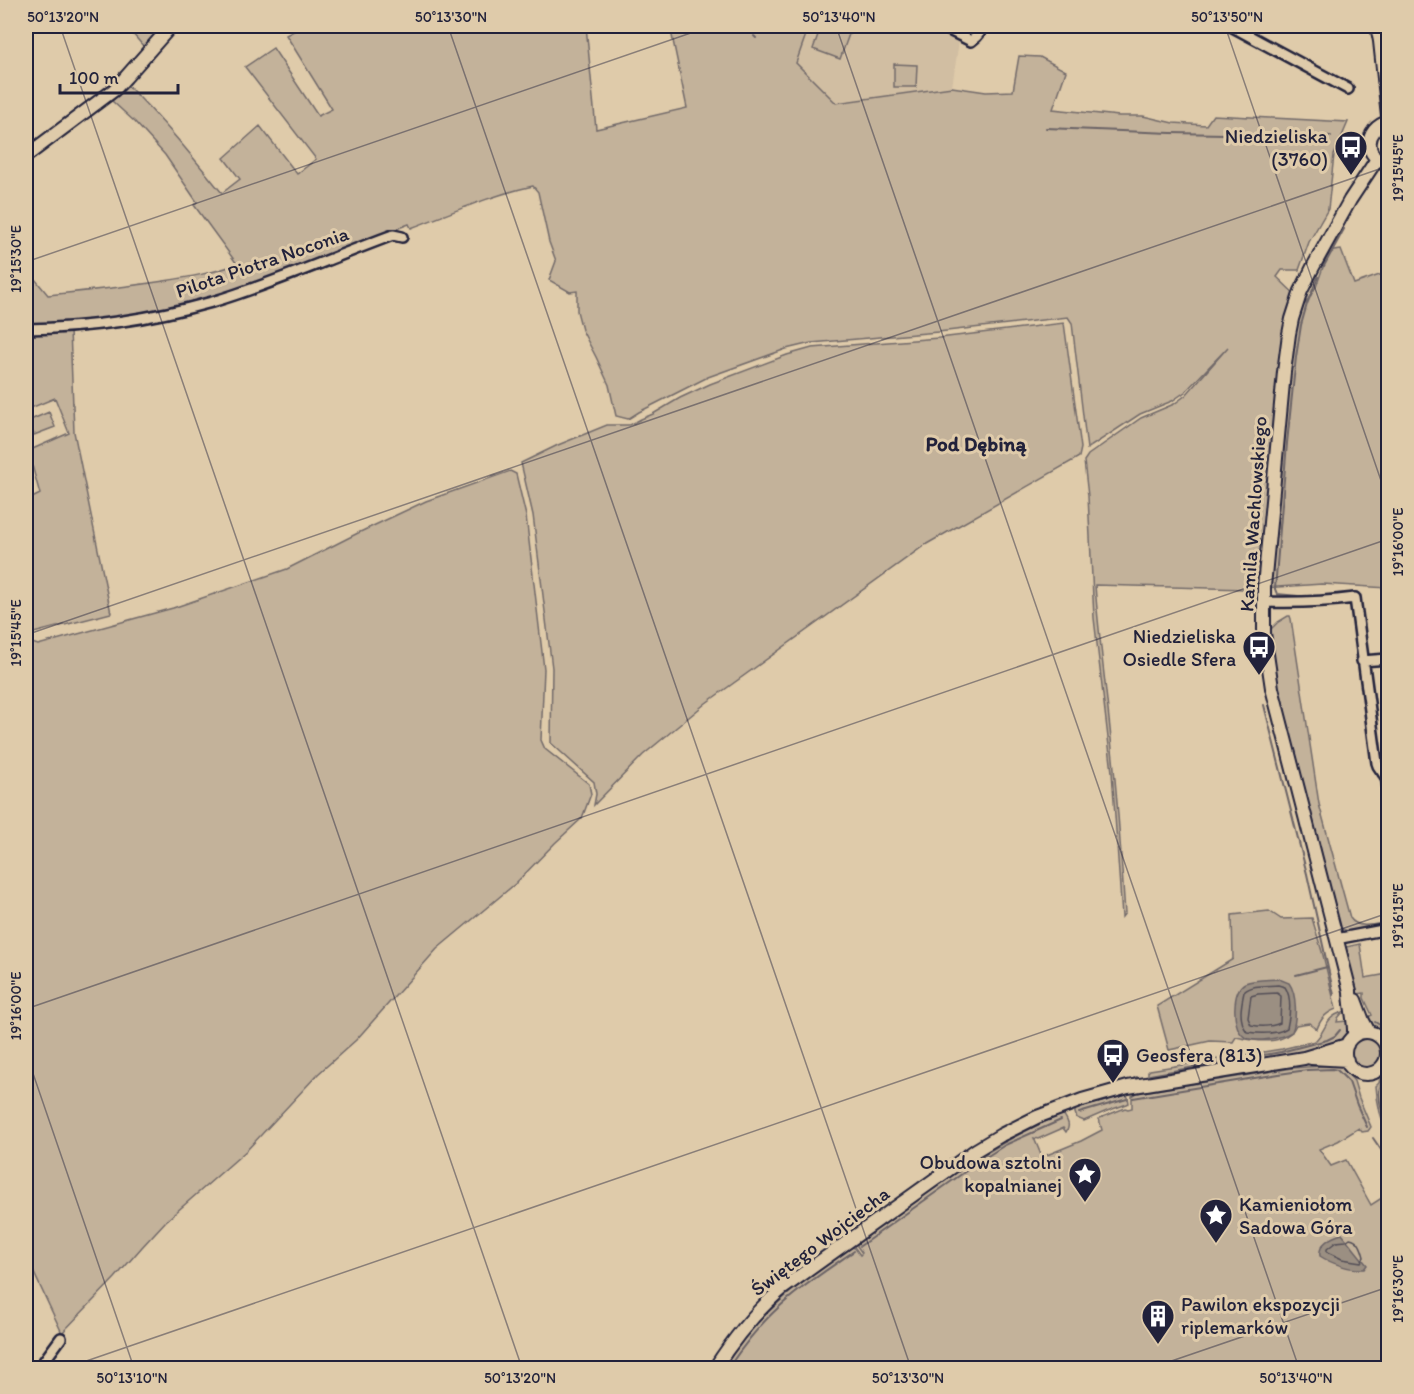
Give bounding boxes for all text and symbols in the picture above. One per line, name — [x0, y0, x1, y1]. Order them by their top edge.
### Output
text: 50°13'20"N — [27, 8, 99, 26]
text: 50°13'30"N — [415, 8, 487, 26]
text: 50°13'40"N — [802, 8, 876, 26]
text: 50°13'50"N — [1191, 8, 1263, 26]
scale bar — [60, 57, 178, 95]
text: 100 m — [69, 67, 119, 89]
place label: Niedzieliska (3760) — [1225, 124, 1329, 171]
bus stop icon: Niedzieliska (3760) — [1333, 129, 1369, 176]
text: 19°15'45"E — [1389, 134, 1407, 202]
street label: Pilota Piotra Noconia — [172, 221, 352, 303]
text: 19°15'30"E — [7, 225, 25, 293]
street label: Kamila Wachlowskiego — [1234, 415, 1272, 613]
district label: Pod Dębiną — [926, 431, 1027, 457]
text: 19°16'00"E — [1389, 507, 1407, 577]
text: 19°15'45"E — [7, 599, 25, 667]
place label: Niedzieliska Osiedle Sfera — [1122, 624, 1237, 671]
bus stop icon: Niedzieliska Osiedle Sfera — [1241, 629, 1277, 676]
text: 19°16'15"E — [1389, 883, 1407, 949]
text: 19°16'00"E — [7, 971, 25, 1041]
bus stop icon: Geosfera (813) — [1095, 1037, 1131, 1084]
place label: Geosfera (813) — [1136, 1043, 1263, 1067]
place label: Obudowa sztolni kopalnianej — [919, 1150, 1062, 1197]
place icon: Obudowa sztolni kopalnianej — [1067, 1156, 1103, 1203]
street label: Świętego Wojciecha — [746, 1181, 895, 1301]
place label: Kamieniołom Sadowa Góra — [1239, 1192, 1353, 1239]
place icon: Kamieniołom Sadowa Góra — [1198, 1197, 1234, 1244]
text: 19°16'30"E — [1389, 1255, 1407, 1323]
place label: Pawilon ekspozycji riplemarków — [1181, 1292, 1340, 1339]
building icon: Pawilon ekspozycji riplemarków — [1140, 1298, 1176, 1345]
text: 50°13'10"N — [96, 1369, 168, 1387]
text: 50°13'20"N — [484, 1369, 556, 1387]
text: 50°13'30"N — [872, 1369, 944, 1387]
text: 50°13'40"N — [1259, 1369, 1333, 1387]

